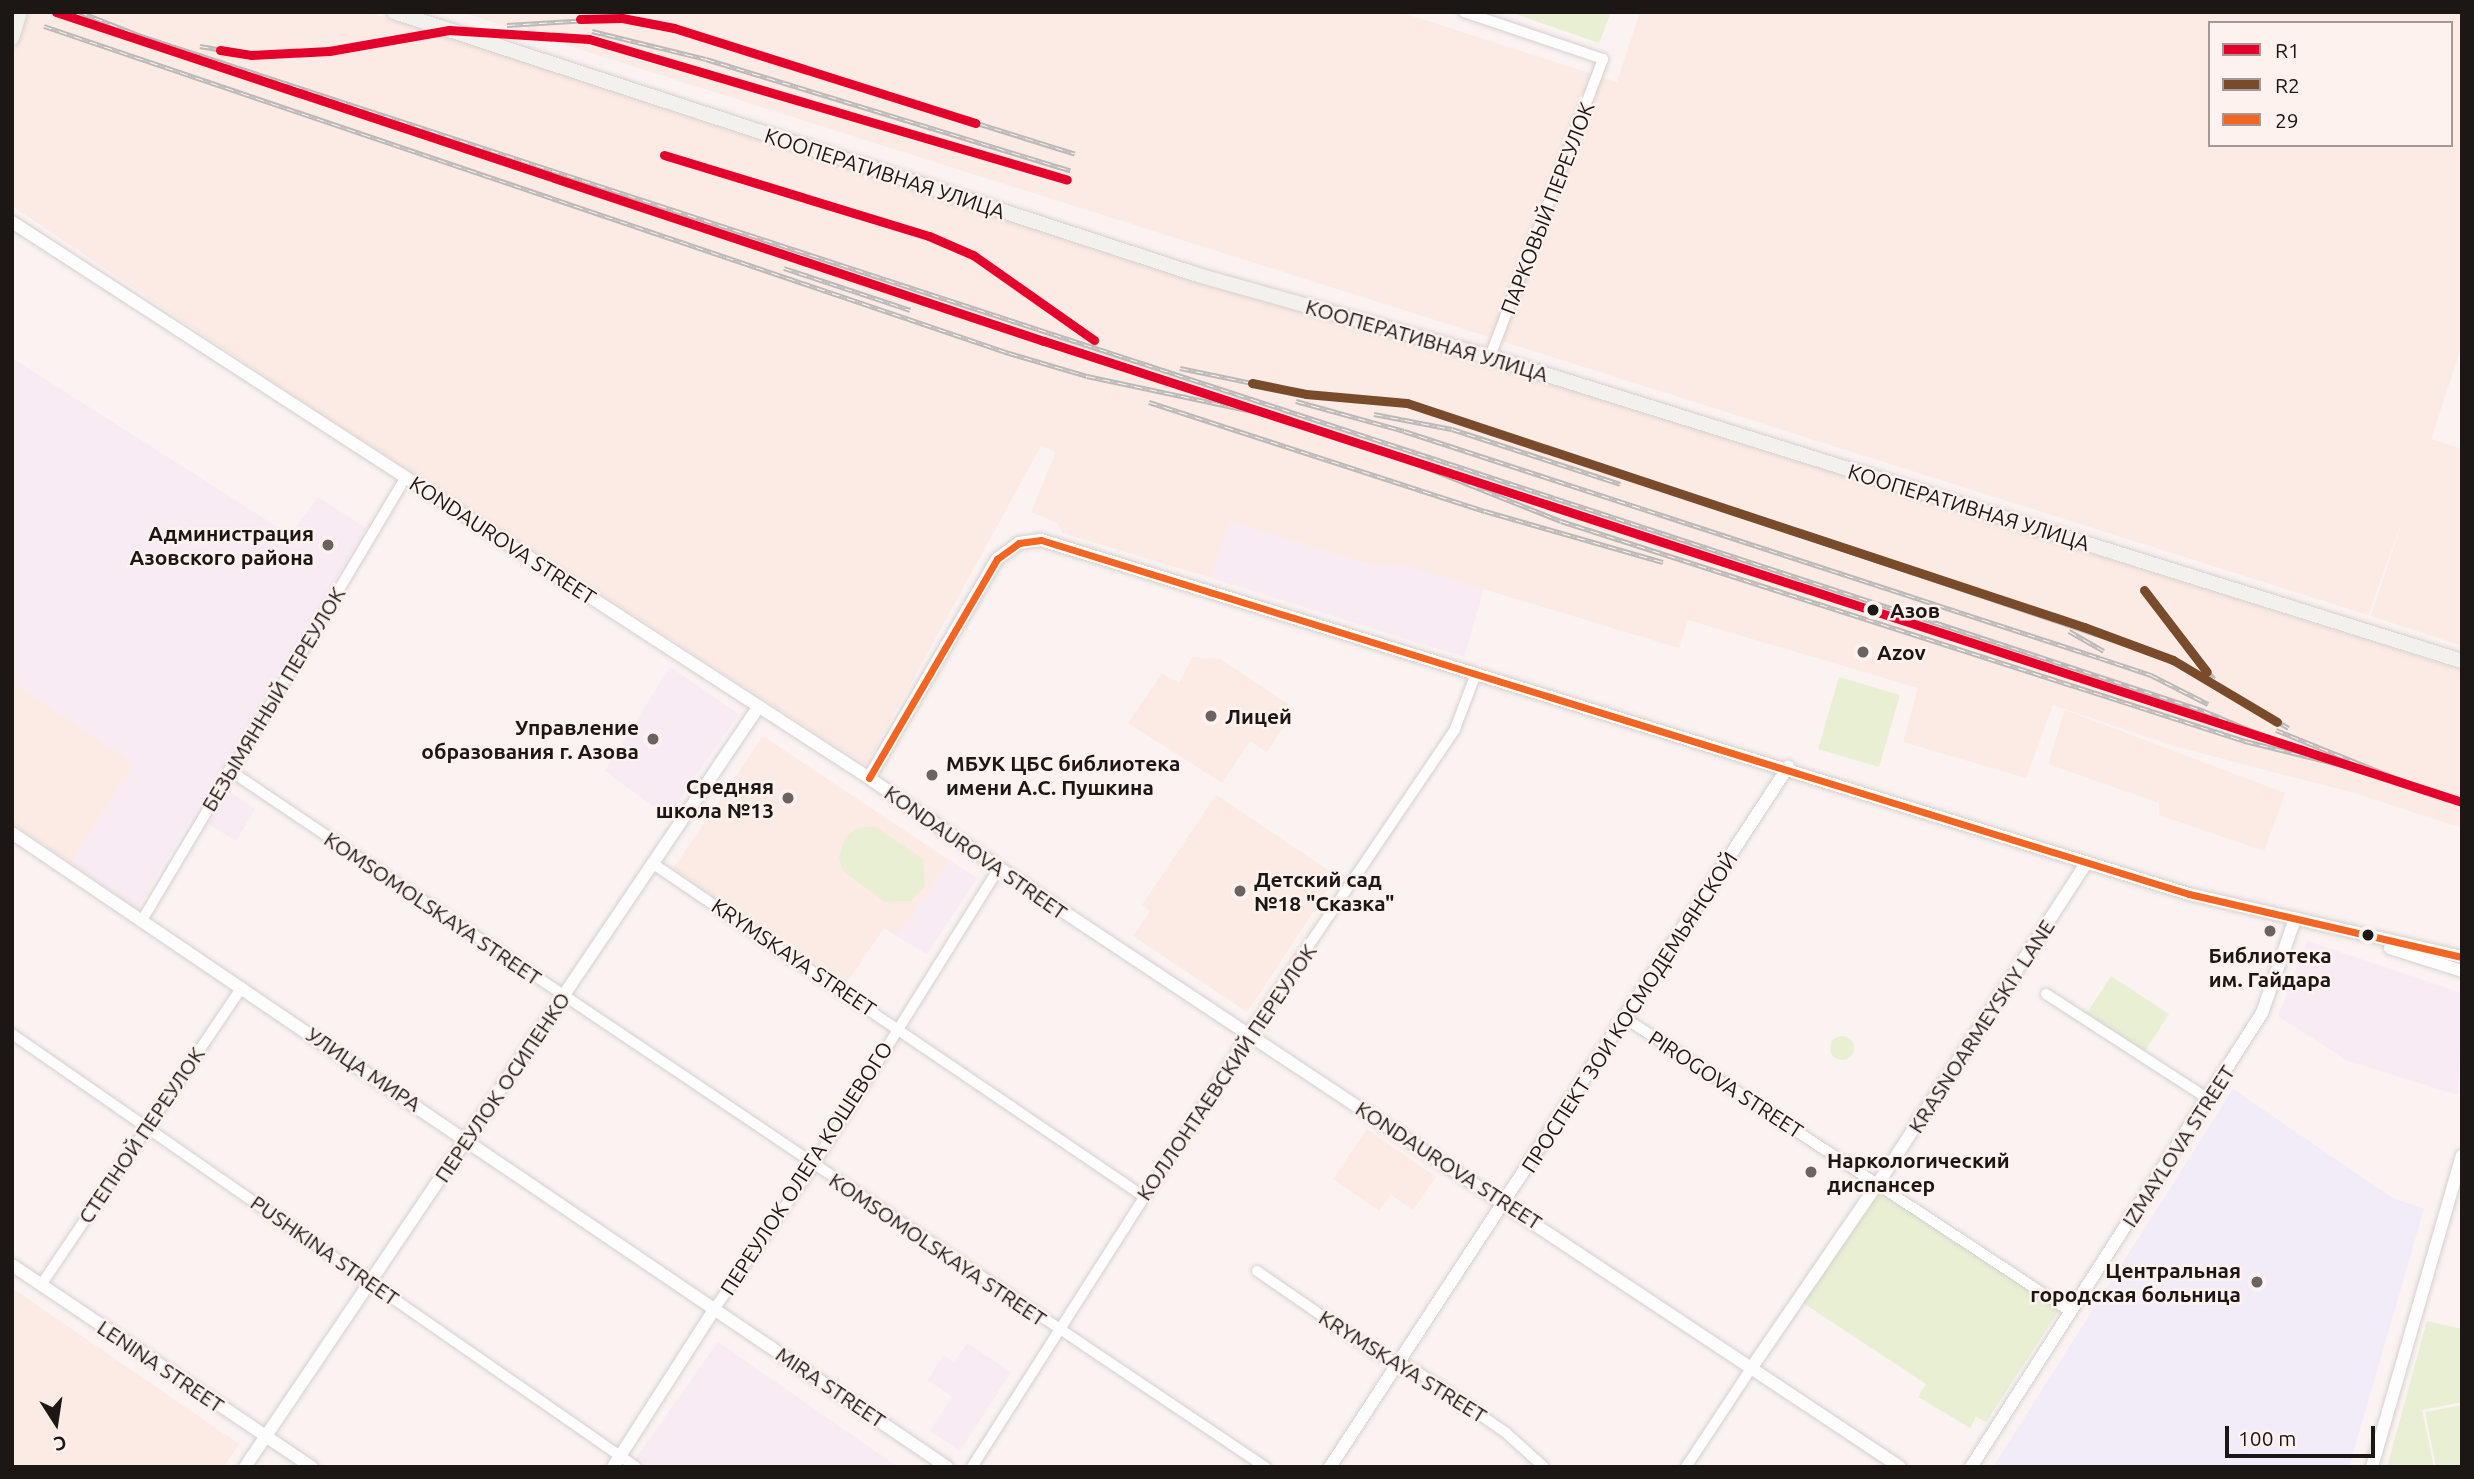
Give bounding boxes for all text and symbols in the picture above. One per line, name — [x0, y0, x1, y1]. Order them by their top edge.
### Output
legend — [2208, 21, 2453, 147]
text: R1 — [2275, 38, 2300, 62]
text: R2 — [2275, 73, 2300, 97]
street label: ПАРКОВЫЙ ПЕРЕУЛОК — [1495, 98, 1599, 318]
text: 29 — [2275, 108, 2299, 132]
street label: КООПЕРАТИВНАЯ УЛИЦА — [762, 122, 1008, 224]
street label: КООПЕРАТИВНАЯ УЛИЦА — [1303, 293, 1551, 387]
street label: КООПЕРАТИВНАЯ УЛИЦА — [1845, 458, 2093, 556]
street label: KONDAUROVA STREET — [405, 470, 601, 610]
place label: Администрация Азовского района — [130, 520, 314, 570]
marker: Администрация Азовского района — [320, 537, 336, 553]
street label: БЕЗЫМЯННЫЙ ПЕРЕУЛОК — [196, 582, 350, 816]
place label: Азов — [1890, 597, 1940, 623]
marker: Азов — [1862, 599, 1884, 621]
place label: Azov — [1877, 639, 1926, 665]
marker: Azov — [1855, 644, 1871, 660]
place label: Лицей — [1225, 703, 1292, 729]
marker: Лицей — [1203, 708, 1219, 724]
place label: Управление образования г. Азова — [421, 714, 639, 764]
marker: Управление образования г. Азова — [645, 731, 661, 747]
place label: МБУК ЦБС библиотека имени А.С. Пушкина — [946, 750, 1180, 800]
marker: МБУК ЦБС библиотека имени А.С. Пушкина — [924, 767, 940, 783]
place label: Средняя школа №13 — [656, 773, 774, 823]
street label: KONDAUROVA STREET — [880, 779, 1072, 925]
marker: Средняя школа №13 — [780, 790, 796, 806]
street label: KOMSOMOLSKAYA STREET — [320, 826, 546, 990]
street label: ПРОСПЕКТ ЗОИ КОСМОДЕМЬЯНСКОЙ — [1516, 847, 1742, 1177]
place label: Детский сад №18 "Сказка" — [1254, 866, 1394, 916]
marker: Детский сад №18 "Сказка" — [1232, 883, 1248, 899]
street label: KRYMSKAYA STREET — [707, 893, 881, 1021]
street label: KRASNOARMEYSKIY LANE — [1903, 915, 2059, 1137]
marker: Библиотека им. Гайдара — [2262, 923, 2278, 939]
unlabelled marker — [2361, 928, 2375, 942]
street label: КОЛЛОНТАЕВСКИЙ ПЕРЕУЛОК — [1131, 939, 1321, 1205]
place label: Библиотека им. Гайдара — [2208, 942, 2332, 992]
street label: ПЕРЕУЛОК ОСИПЕНКО — [429, 987, 575, 1187]
street label: УЛИЦА МИРА — [302, 1021, 426, 1117]
street label: PIROGOVA STREET — [1644, 1025, 1808, 1143]
street label: ПЕРЕУЛОК ОЛЕГА КОШЕВОГО — [715, 1037, 897, 1299]
street label: СТЕПНОЙ ПЕРЕУЛОК — [73, 1042, 209, 1228]
street label: IZMAYLOVA STREET — [2116, 1060, 2240, 1232]
street label: KONDAUROVA STREET — [1351, 1095, 1547, 1235]
place label: Наркологический диспансер — [1827, 1147, 2010, 1197]
marker: Наркологический диспансер — [1801, 1162, 1821, 1182]
street label: KOMSOMOLSKAYA STREET — [825, 1167, 1051, 1331]
street label: PUSHKINA STREET — [246, 1189, 404, 1311]
place label: Центральная городская больница — [2030, 1257, 2241, 1307]
marker: Центральная городская больница — [2247, 1272, 2267, 1292]
street label: KRYMSKAYA STREET — [1315, 1304, 1491, 1428]
street label: LENINA STREET — [93, 1314, 229, 1418]
street label: MIRA STREET — [771, 1341, 891, 1433]
north arrow — [21, 1388, 91, 1458]
scale bar — [2229, 1412, 2380, 1456]
text: 100 m — [2238, 1426, 2296, 1450]
text: С — [52, 1432, 69, 1456]

